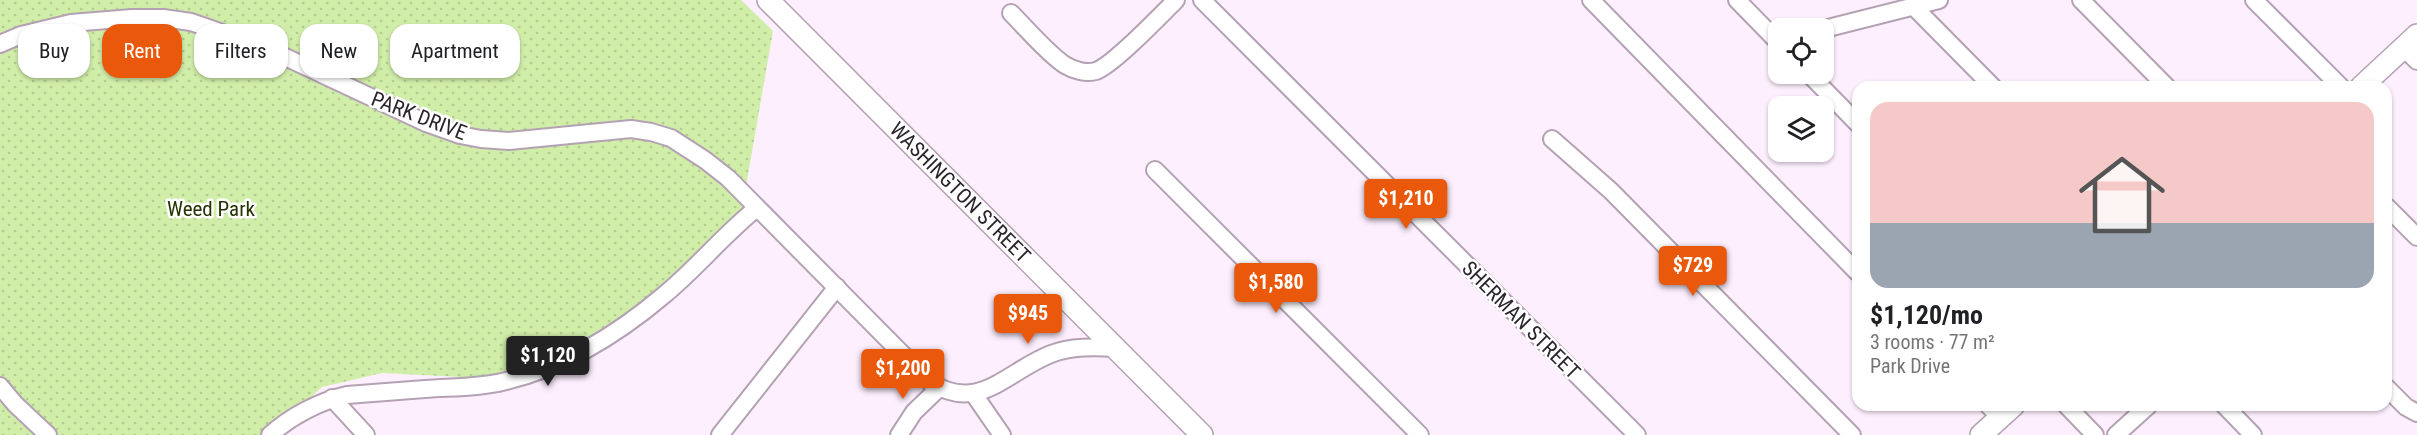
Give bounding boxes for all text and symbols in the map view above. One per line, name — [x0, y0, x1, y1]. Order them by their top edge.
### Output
map controls — [1768, 18, 1834, 162]
button: locate — [1768, 18, 1834, 84]
chip: Buy — [18, 24, 90, 78]
chip: Rent — [102, 24, 182, 78]
chip: Filters — [194, 24, 288, 78]
chip: New — [300, 24, 378, 78]
chip: Apartment — [390, 24, 520, 78]
street label: PARK DRIVE — [368, 87, 470, 145]
button: layers — [1768, 96, 1834, 162]
street label: WASHINGTON STREET — [885, 117, 1035, 268]
icon: home — [2068, 141, 2176, 249]
pin: $1,210 — [1357, 179, 1455, 230]
text: $1,210 — [1378, 186, 1434, 210]
park label: Weed Park — [167, 197, 256, 221]
pin: $729 — [1657, 246, 1729, 297]
text: $729 — [1673, 253, 1713, 277]
street label: SHERMAN STREET — [1457, 256, 1585, 384]
pin: $1,580 — [1227, 263, 1325, 314]
text: $1,580 — [1248, 270, 1304, 294]
pin: $945 — [992, 294, 1064, 345]
text: $1,120/mo — [1870, 300, 1983, 330]
text: $945 — [1008, 301, 1048, 325]
text: 3 rooms · 77 m² — [1870, 330, 1995, 354]
pin: $1,120 — [499, 336, 597, 387]
text: $1,120 — [520, 343, 576, 367]
pin: $1,200 — [854, 349, 952, 400]
text: Park Drive — [1870, 354, 1950, 378]
text: $1,200 — [875, 356, 931, 380]

